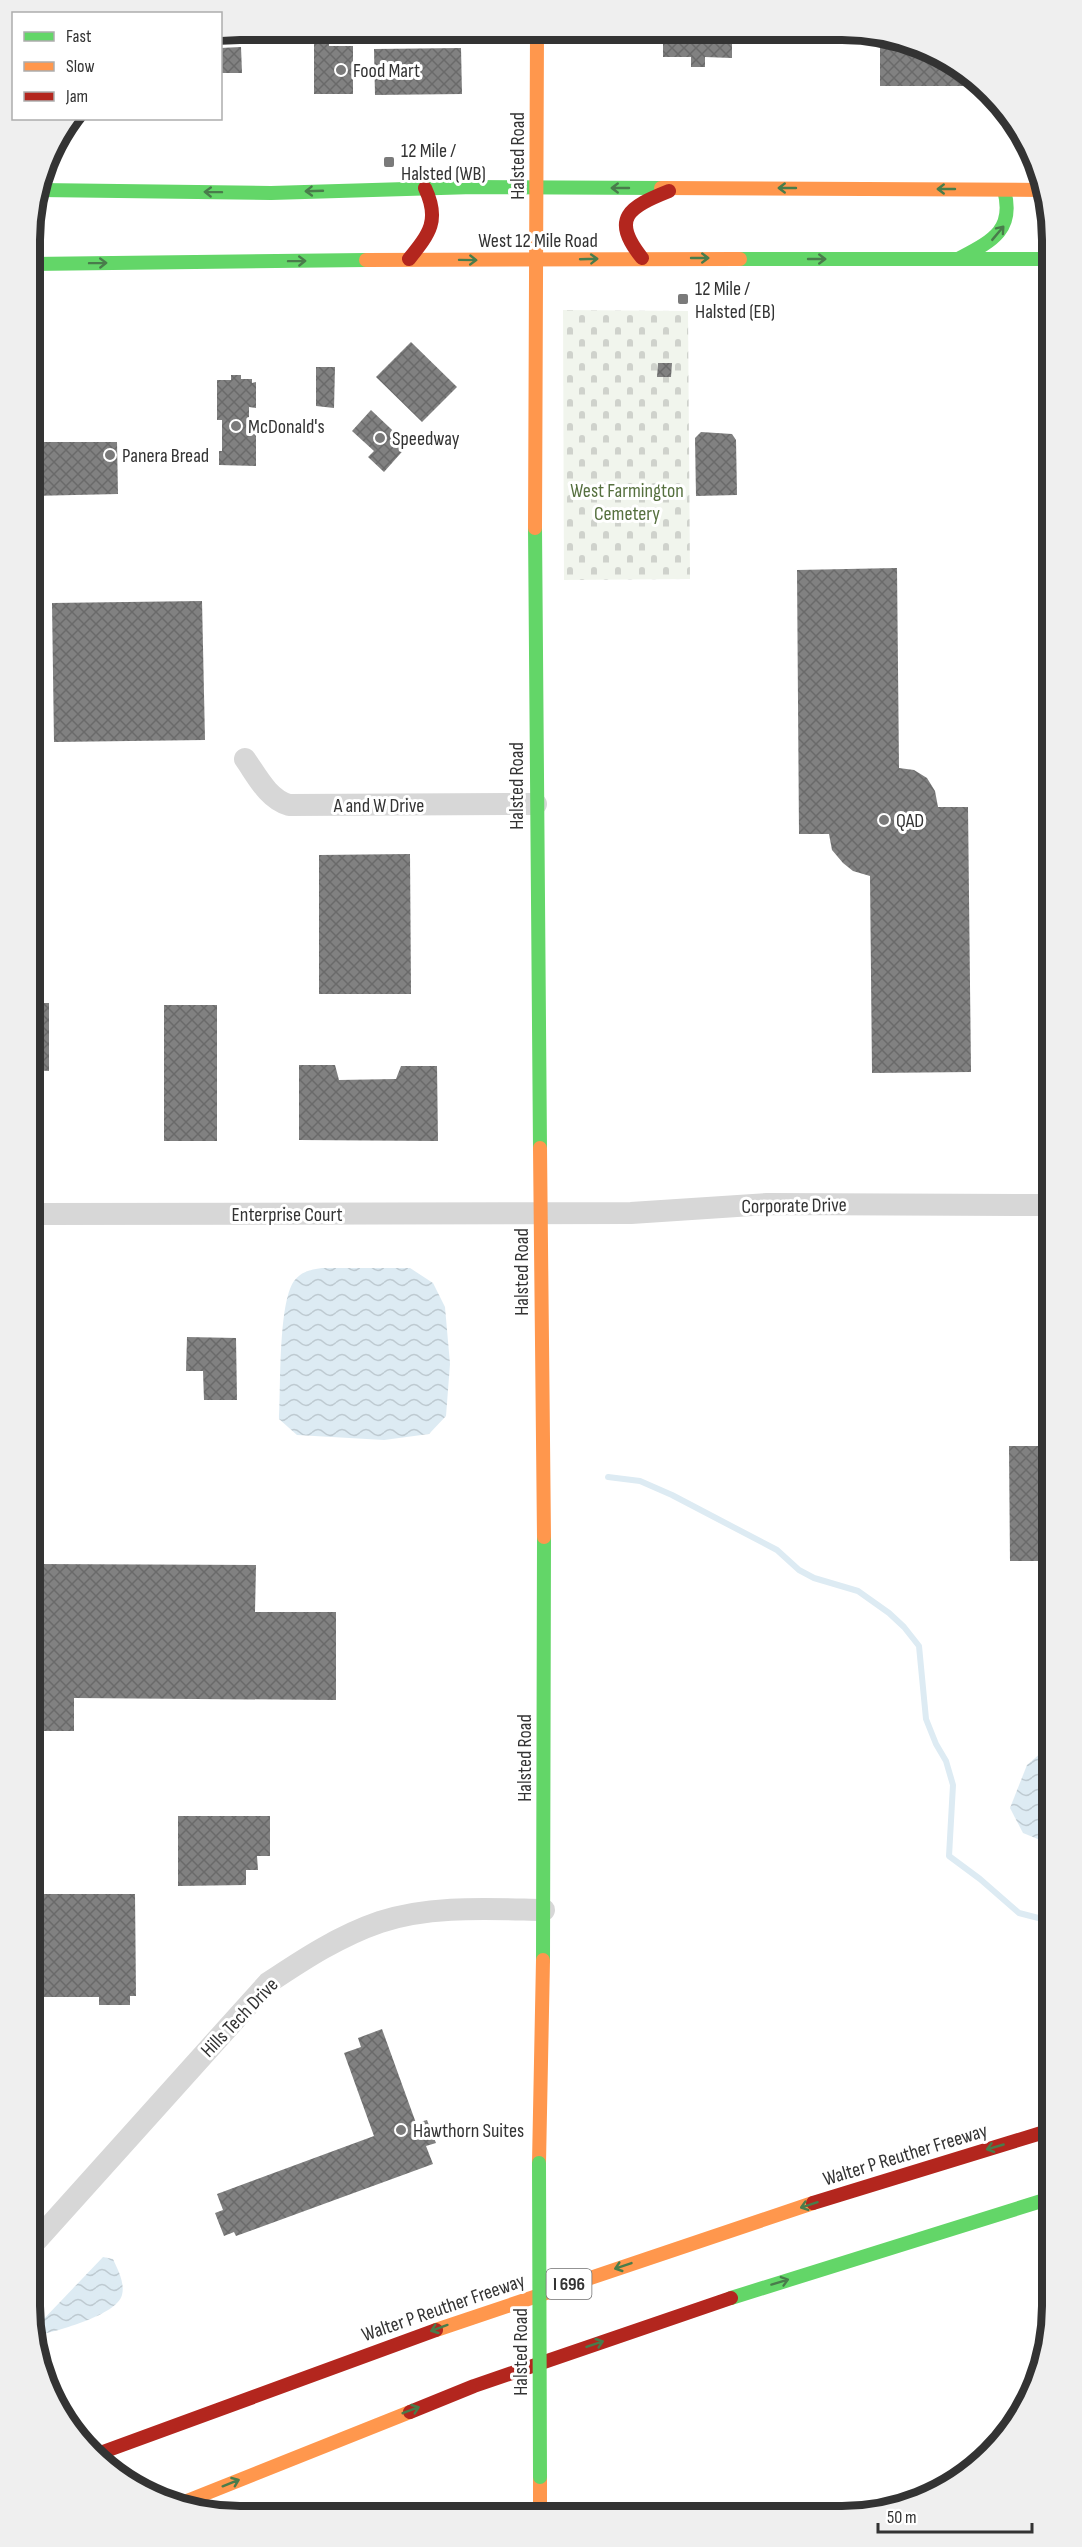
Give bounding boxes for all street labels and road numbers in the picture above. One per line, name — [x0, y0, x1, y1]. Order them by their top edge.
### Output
street label: Halsted Road — [506, 112, 530, 200]
street label: West 12 Mile Road — [478, 229, 598, 253]
street label: Halsted Road — [505, 742, 529, 830]
street label: A and W Drive — [333, 794, 424, 818]
street label: Corporate Drive — [741, 1193, 847, 1219]
street label: Enterprise Court — [231, 1203, 343, 1227]
street label: Halsted Road — [510, 1228, 534, 1316]
street label: Halsted Road — [513, 1714, 537, 1802]
street label: Hills Tech Drive — [196, 1973, 283, 2062]
street label: Walter P Reuther Freeway — [820, 2118, 991, 2191]
street label: Walter P Reuther Freeway — [359, 2269, 528, 2347]
road number: I 696 — [546, 2269, 592, 2299]
street label: Halsted Road — [509, 2308, 533, 2396]

